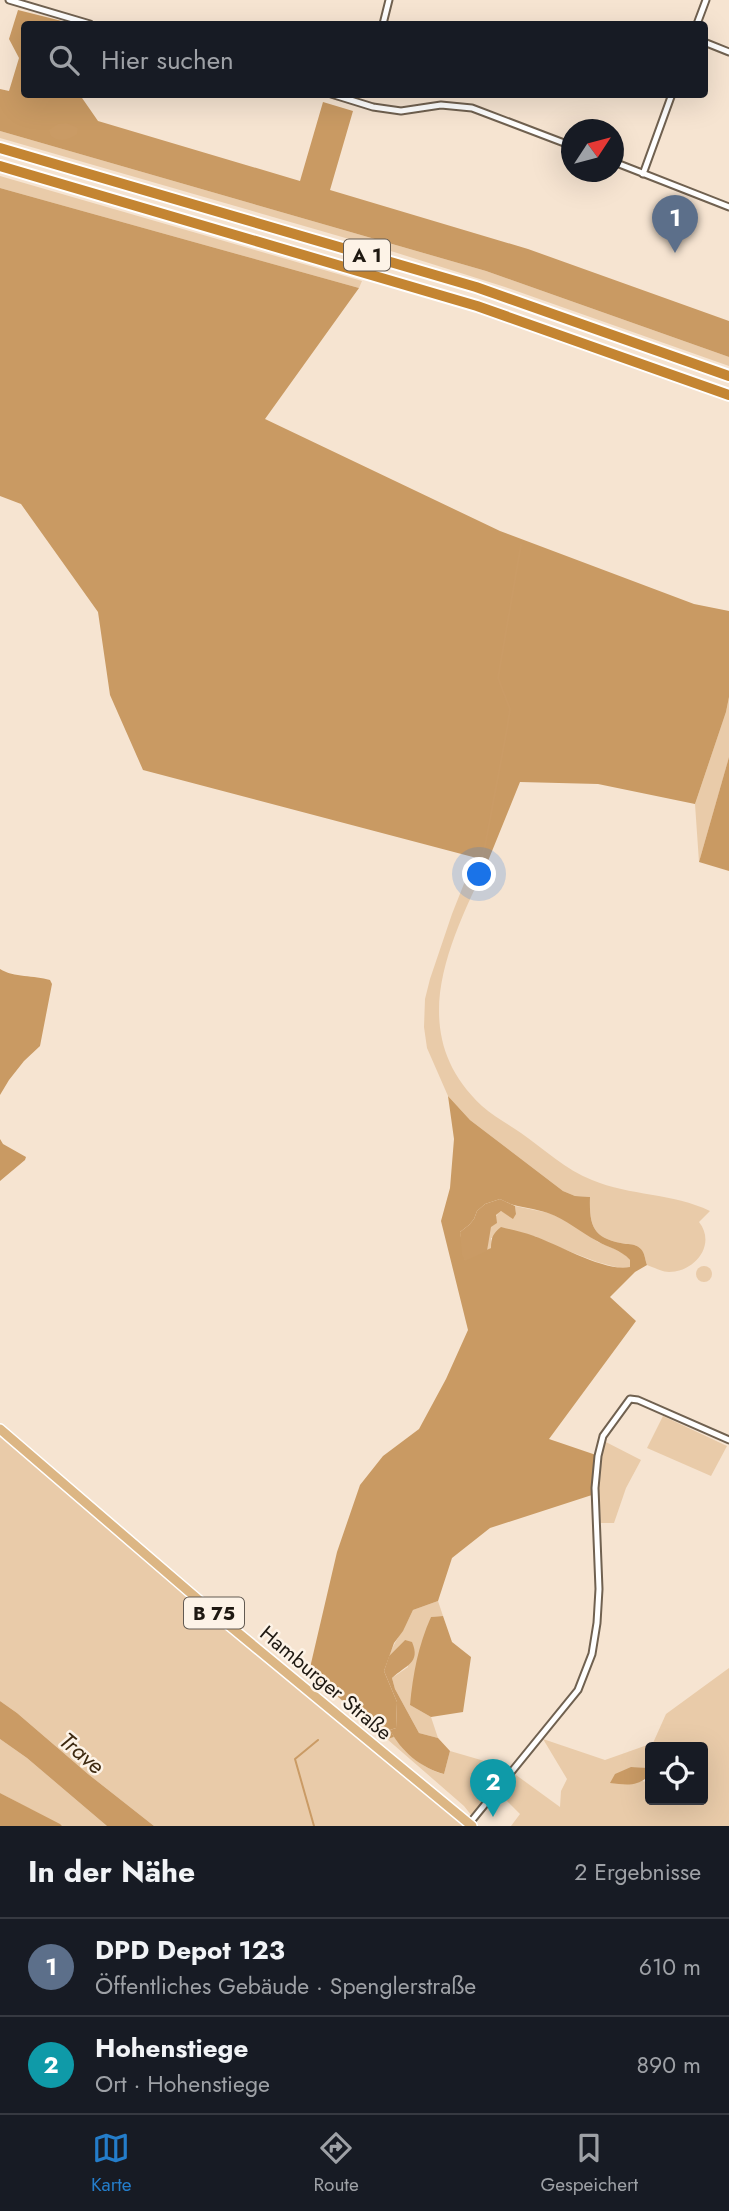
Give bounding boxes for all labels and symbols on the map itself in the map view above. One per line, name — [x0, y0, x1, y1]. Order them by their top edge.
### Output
north arrow — [561, 119, 624, 182]
pin: 1 — [652, 195, 698, 253]
road number: A 1 — [344, 240, 390, 270]
your location — [462, 857, 496, 891]
road number: B 75 — [184, 1597, 244, 1628]
street label: Hamburger Straße — [253, 1619, 399, 1747]
water label: Trave — [52, 1724, 112, 1782]
pin: 2 — [470, 1759, 516, 1817]

